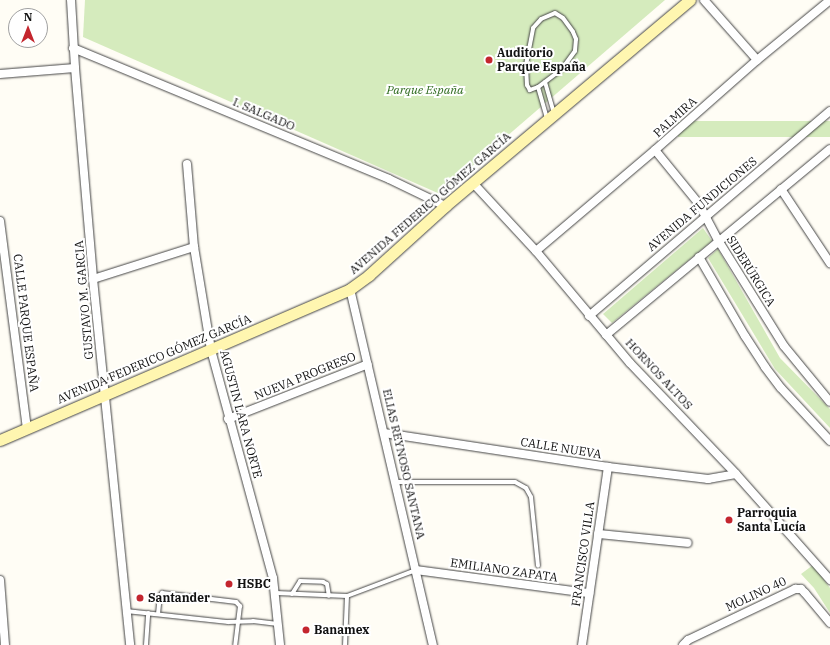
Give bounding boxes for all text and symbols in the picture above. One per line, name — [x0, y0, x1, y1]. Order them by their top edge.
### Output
north arrow — [8, 8, 48, 48]
text: N — [24, 10, 32, 24]
place label: Auditorio Parque España — [497, 46, 586, 74]
marker: Auditorio Parque España — [484, 55, 494, 65]
park label: Parque España — [386, 83, 464, 97]
street label: I. SALGADO — [231, 94, 297, 134]
street label: PALMIRA — [650, 94, 700, 140]
street label: AVENIDA FEDERICO GÓMEZ GARCÍA — [346, 129, 514, 277]
street label: AVENIDA FUNDICIONES — [644, 154, 760, 254]
street label: SIDERÚRGICA — [724, 233, 778, 309]
street label: GUSTAVO M. GARCIA — [72, 240, 96, 360]
street label: CALLE PARQUE ESPAÑA — [10, 253, 42, 393]
street label: AVENIDA FEDERICO GÓMEZ GARCÍA — [55, 311, 253, 407]
street label: HORNOS ALTOS — [622, 336, 696, 412]
street label: AGUSTIN LARA NORTE — [217, 348, 265, 480]
street label: NUEVA PROGRESO — [252, 349, 358, 403]
street label: ELIAS REYNOSO SANTANA — [380, 387, 428, 541]
street label: CALLE NUEVA — [519, 434, 603, 462]
street label: FRANCISCO VILLA — [568, 501, 598, 607]
place label: Parroquia Santa Lucía — [737, 506, 806, 534]
marker: Parroquia Santa Lucía — [724, 515, 734, 525]
street label: EMILIANO ZAPATA — [449, 555, 559, 585]
street label: MOLINO 40 — [723, 574, 789, 614]
place label: HSBC — [237, 577, 271, 591]
marker: HSBC — [224, 579, 234, 589]
place label: Santander — [148, 591, 210, 605]
marker: Santander — [135, 593, 145, 603]
place label: Banamex — [314, 623, 369, 637]
marker: Banamex — [301, 625, 311, 635]

